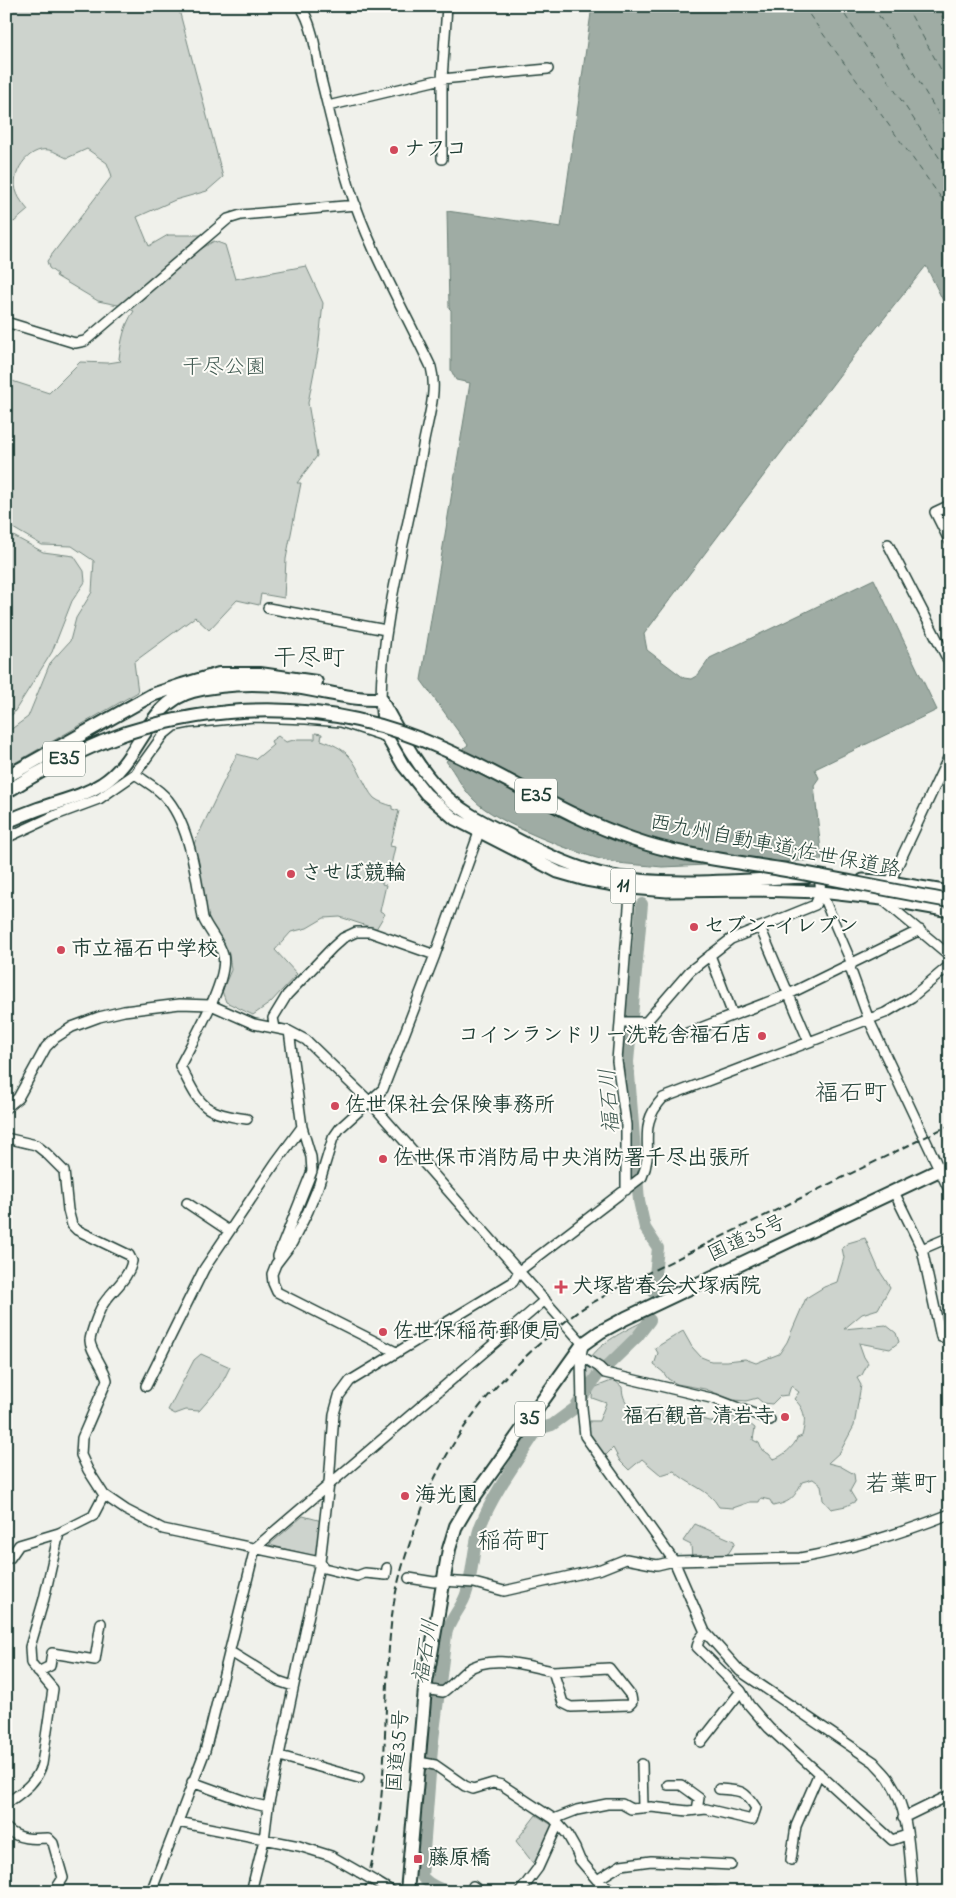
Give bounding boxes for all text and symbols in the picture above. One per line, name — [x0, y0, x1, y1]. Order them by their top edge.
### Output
place label: ナフコ — [404, 135, 467, 165]
marker: ナフコ — [388, 144, 400, 156]
park label: 干尽公園 — [182, 353, 266, 383]
district label: 干尽町 — [273, 642, 345, 677]
road number: E35 — [43, 742, 85, 776]
road number: E35 — [515, 778, 557, 814]
street label: 西九州自動車道;佐世保道路 — [647, 808, 903, 886]
place label: させぼ競輪 — [301, 859, 406, 889]
marker: させぼ競輪 — [285, 868, 297, 880]
road number: 11 — [610, 868, 636, 904]
place label: セブン-イレブン — [704, 912, 859, 942]
marker: セブン-イレブン — [688, 921, 700, 933]
place label: 市立福石中学校 — [71, 935, 218, 965]
marker: 市立福石中学校 — [55, 944, 67, 956]
place label: コインランドリー洗乾舎福石店 — [458, 1021, 752, 1051]
marker: コインランドリー洗乾舎福石店 — [756, 1030, 768, 1042]
water label: 福石川 — [593, 1067, 629, 1135]
district label: 福石町 — [815, 1077, 887, 1112]
place label: 佐世保社会保険事務所 — [345, 1091, 555, 1121]
marker: 佐世保社会保険事務所 — [329, 1100, 341, 1112]
place label: 佐世保市消防局中央消防署千尽出張所 — [393, 1144, 750, 1174]
marker: 佐世保市消防局中央消防署千尽出張所 — [377, 1153, 389, 1165]
street label: 国道35号 — [703, 1208, 791, 1270]
place label: 犬塚皆春会犬塚病院 — [572, 1272, 761, 1302]
marker: 犬塚皆春会犬塚病院 — [554, 1280, 568, 1294]
place label: 佐世保稲荷郵便局 — [393, 1317, 561, 1347]
marker: 佐世保稲荷郵便局 — [377, 1326, 389, 1338]
road number: 35 — [515, 1402, 545, 1436]
place label: 福石観音 清岩寺 — [623, 1402, 775, 1432]
marker: 福石観音 清岩寺 — [779, 1411, 791, 1423]
district label: 若葉町 — [865, 1468, 937, 1503]
place label: 海光園 — [415, 1481, 478, 1511]
marker: 海光園 — [399, 1490, 411, 1502]
district label: 稲荷町 — [477, 1525, 549, 1560]
water label: 福石川 — [406, 1617, 448, 1687]
street label: 国道35号 — [380, 1708, 418, 1794]
place label: 藤原橋 — [428, 1844, 491, 1874]
marker: 藤原橋 — [412, 1853, 424, 1865]

